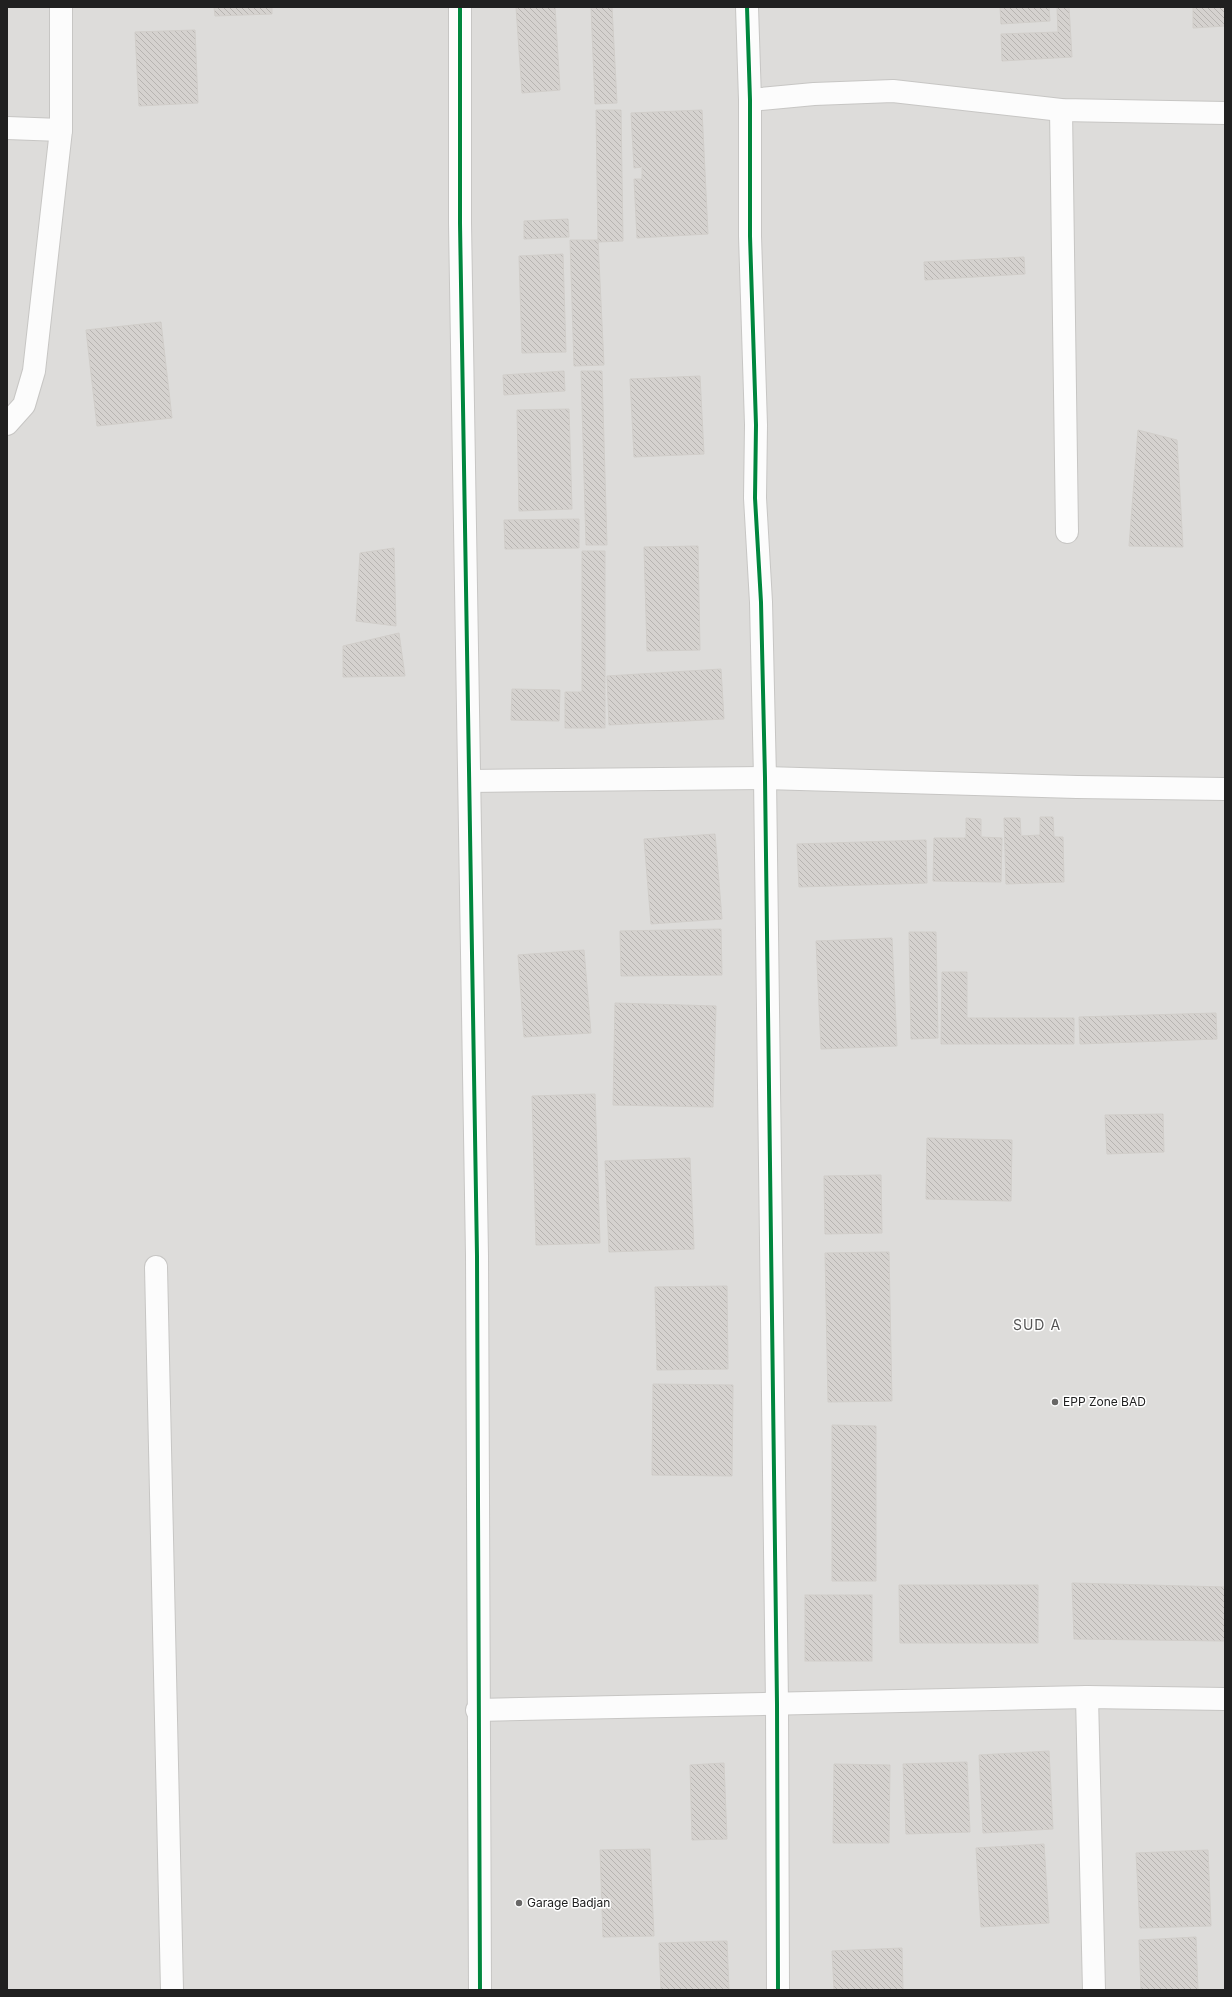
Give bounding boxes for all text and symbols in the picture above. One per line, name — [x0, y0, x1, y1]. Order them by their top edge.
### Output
district label: SUD A — [1013, 1316, 1061, 1333]
place label: EPP Zone BAD — [1063, 1394, 1146, 1409]
marker: EPP Zone BAD — [1050, 1397, 1060, 1407]
place label: Garage Badjan — [527, 1895, 610, 1910]
marker: Garage Badjan — [514, 1898, 524, 1908]

